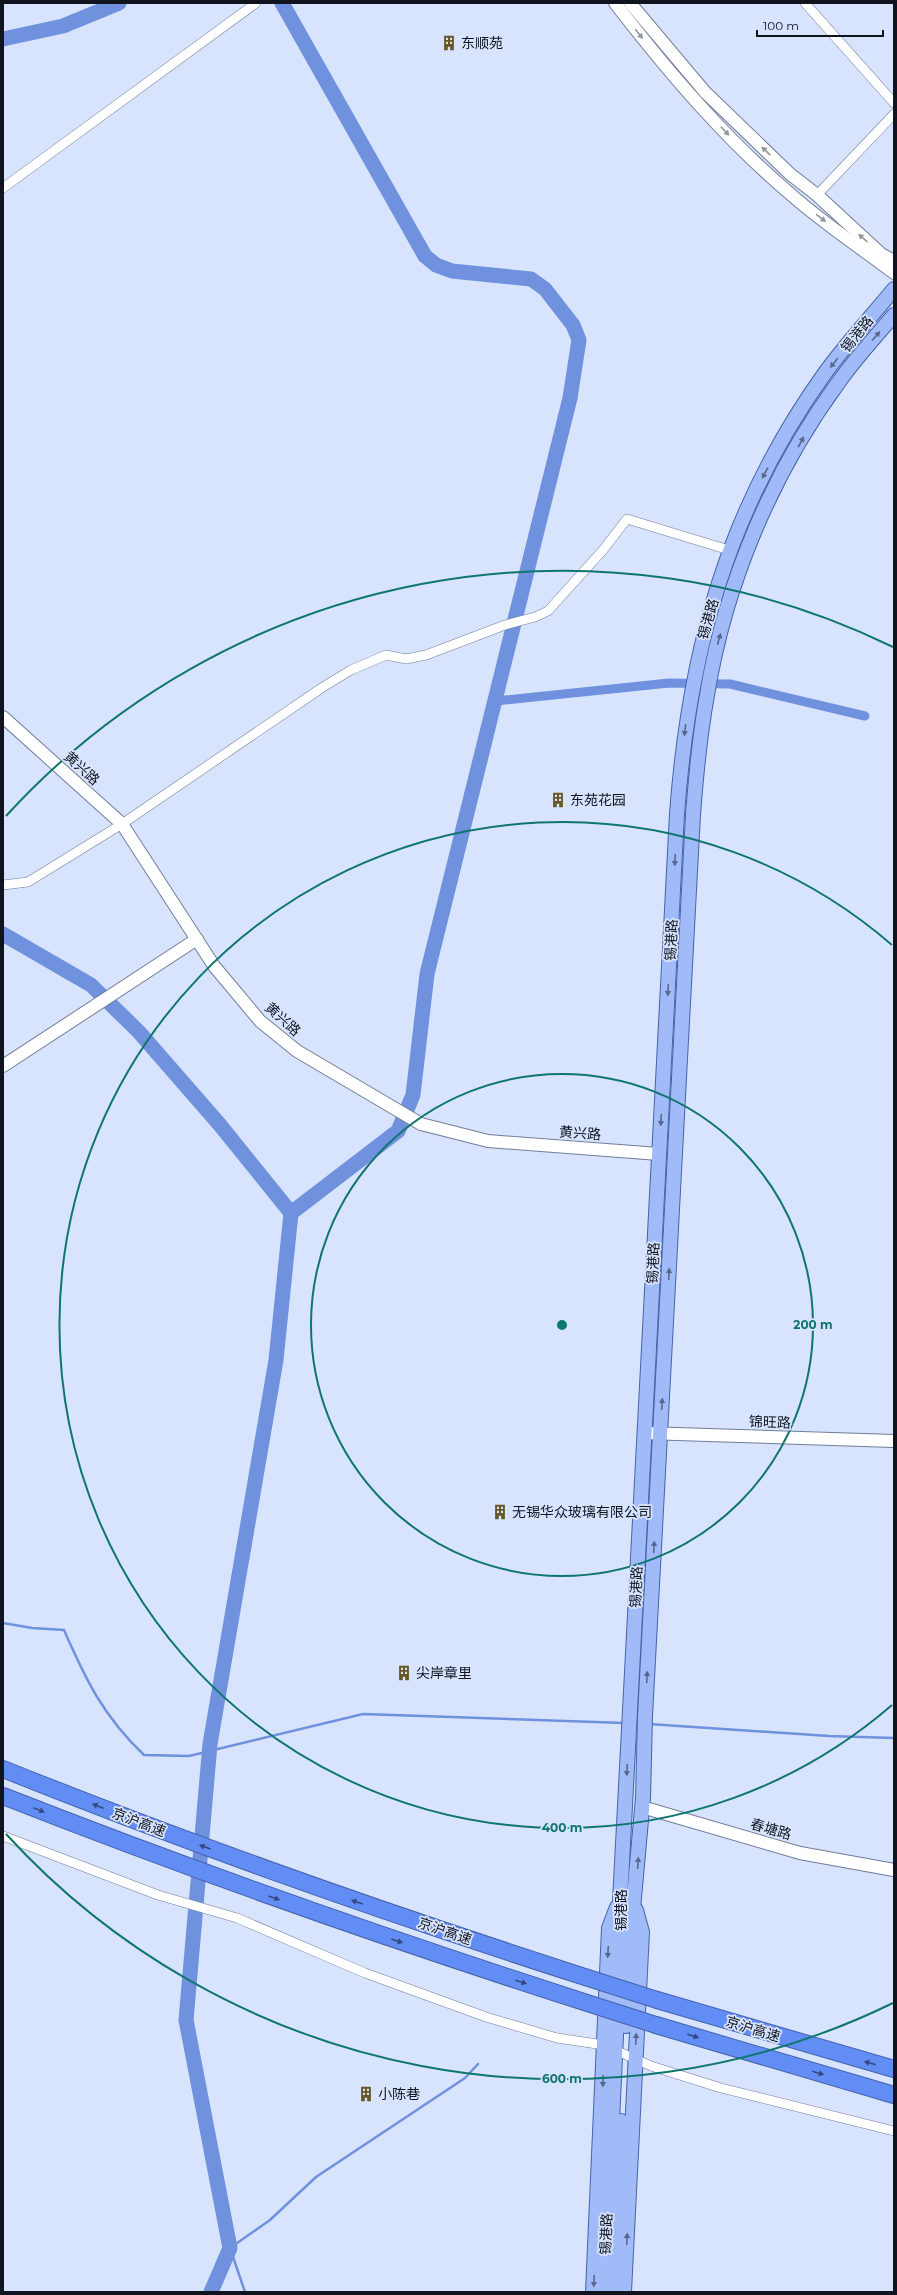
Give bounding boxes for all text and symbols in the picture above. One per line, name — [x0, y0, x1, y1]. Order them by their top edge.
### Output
scale bar — [757, 12, 883, 38]
text: 100 m — [763, 18, 799, 33]
one-way arrow — [634, 28, 643, 39]
building icon: 东顺苑 — [440, 34, 458, 52]
place label: 东顺苑 — [461, 34, 503, 52]
one-way arrow — [720, 126, 730, 136]
one-way arrow — [761, 146, 771, 156]
one-way arrow — [816, 214, 826, 222]
one-way arrow — [858, 233, 868, 242]
street label: 锡港路 — [837, 312, 877, 356]
one-way arrow — [872, 331, 881, 342]
one-way arrow — [829, 357, 838, 368]
one-way arrow — [797, 436, 804, 447]
one-way arrow — [762, 467, 768, 479]
street label: 锡港路 — [694, 596, 722, 642]
one-way arrow — [716, 632, 722, 644]
one-way arrow — [682, 724, 689, 737]
street label: 黄兴路 — [60, 747, 104, 789]
building icon: 东苑花园 — [549, 791, 567, 809]
place label: 东苑花园 — [570, 791, 626, 809]
one-way arrow — [671, 854, 678, 866]
street label: 锡港路 — [661, 919, 681, 961]
one-way arrow — [665, 984, 671, 997]
street label: 黄兴路 — [261, 998, 305, 1040]
one-way arrow — [658, 1114, 664, 1127]
street label: 黄兴路 — [558, 1123, 602, 1143]
street label: 锡港路 — [643, 1242, 663, 1284]
one-way arrow — [665, 1268, 672, 1280]
text: 200 m — [793, 1317, 833, 1332]
centre of rings — [555, 1318, 569, 1332]
one-way arrow — [658, 1398, 665, 1410]
street label: 锦旺路 — [749, 1412, 791, 1432]
building icon: 无锡华众玻璃有限公司 — [491, 1503, 509, 1521]
place label: 无锡华众玻璃有限公司 — [512, 1503, 652, 1521]
one-way arrow — [650, 1541, 657, 1553]
street label: 锡港路 — [626, 1566, 646, 1608]
building icon: 尖岸章里 — [395, 1664, 413, 1682]
place label: 尖岸章里 — [416, 1664, 472, 1682]
one-way arrow — [643, 1671, 650, 1683]
one-way arrow — [623, 1764, 630, 1776]
one-way arrow — [91, 1803, 103, 1809]
street label: 京沪高速 — [110, 1804, 168, 1840]
one-way arrow — [34, 1807, 46, 1813]
street label: 春塘路 — [748, 1815, 794, 1843]
text: 400 m — [542, 1820, 582, 1835]
one-way arrow — [198, 1843, 210, 1849]
one-way arrow — [634, 1857, 641, 1869]
street label: 锡港路 — [612, 1889, 630, 1931]
one-way arrow — [269, 1895, 281, 1901]
one-way arrow — [351, 1898, 363, 1904]
street label: 京沪高速 — [416, 1913, 474, 1949]
one-way arrow — [392, 1938, 404, 1944]
one-way arrow — [605, 1946, 612, 1958]
one-way arrow — [515, 1979, 527, 1985]
street label: 京沪高速 — [724, 2012, 782, 2046]
one-way arrow — [633, 2033, 640, 2045]
one-way arrow — [688, 2033, 700, 2039]
one-way arrow — [864, 2060, 876, 2066]
one-way arrow — [812, 2070, 824, 2076]
text: 600 m — [542, 2071, 582, 2086]
one-way arrow — [599, 2075, 606, 2087]
building icon: 小陈巷 — [357, 2085, 375, 2103]
place label: 小陈巷 — [378, 2085, 420, 2103]
street label: 锡港路 — [596, 2213, 616, 2255]
one-way arrow — [623, 2233, 630, 2245]
one-way arrow — [591, 2275, 597, 2288]

